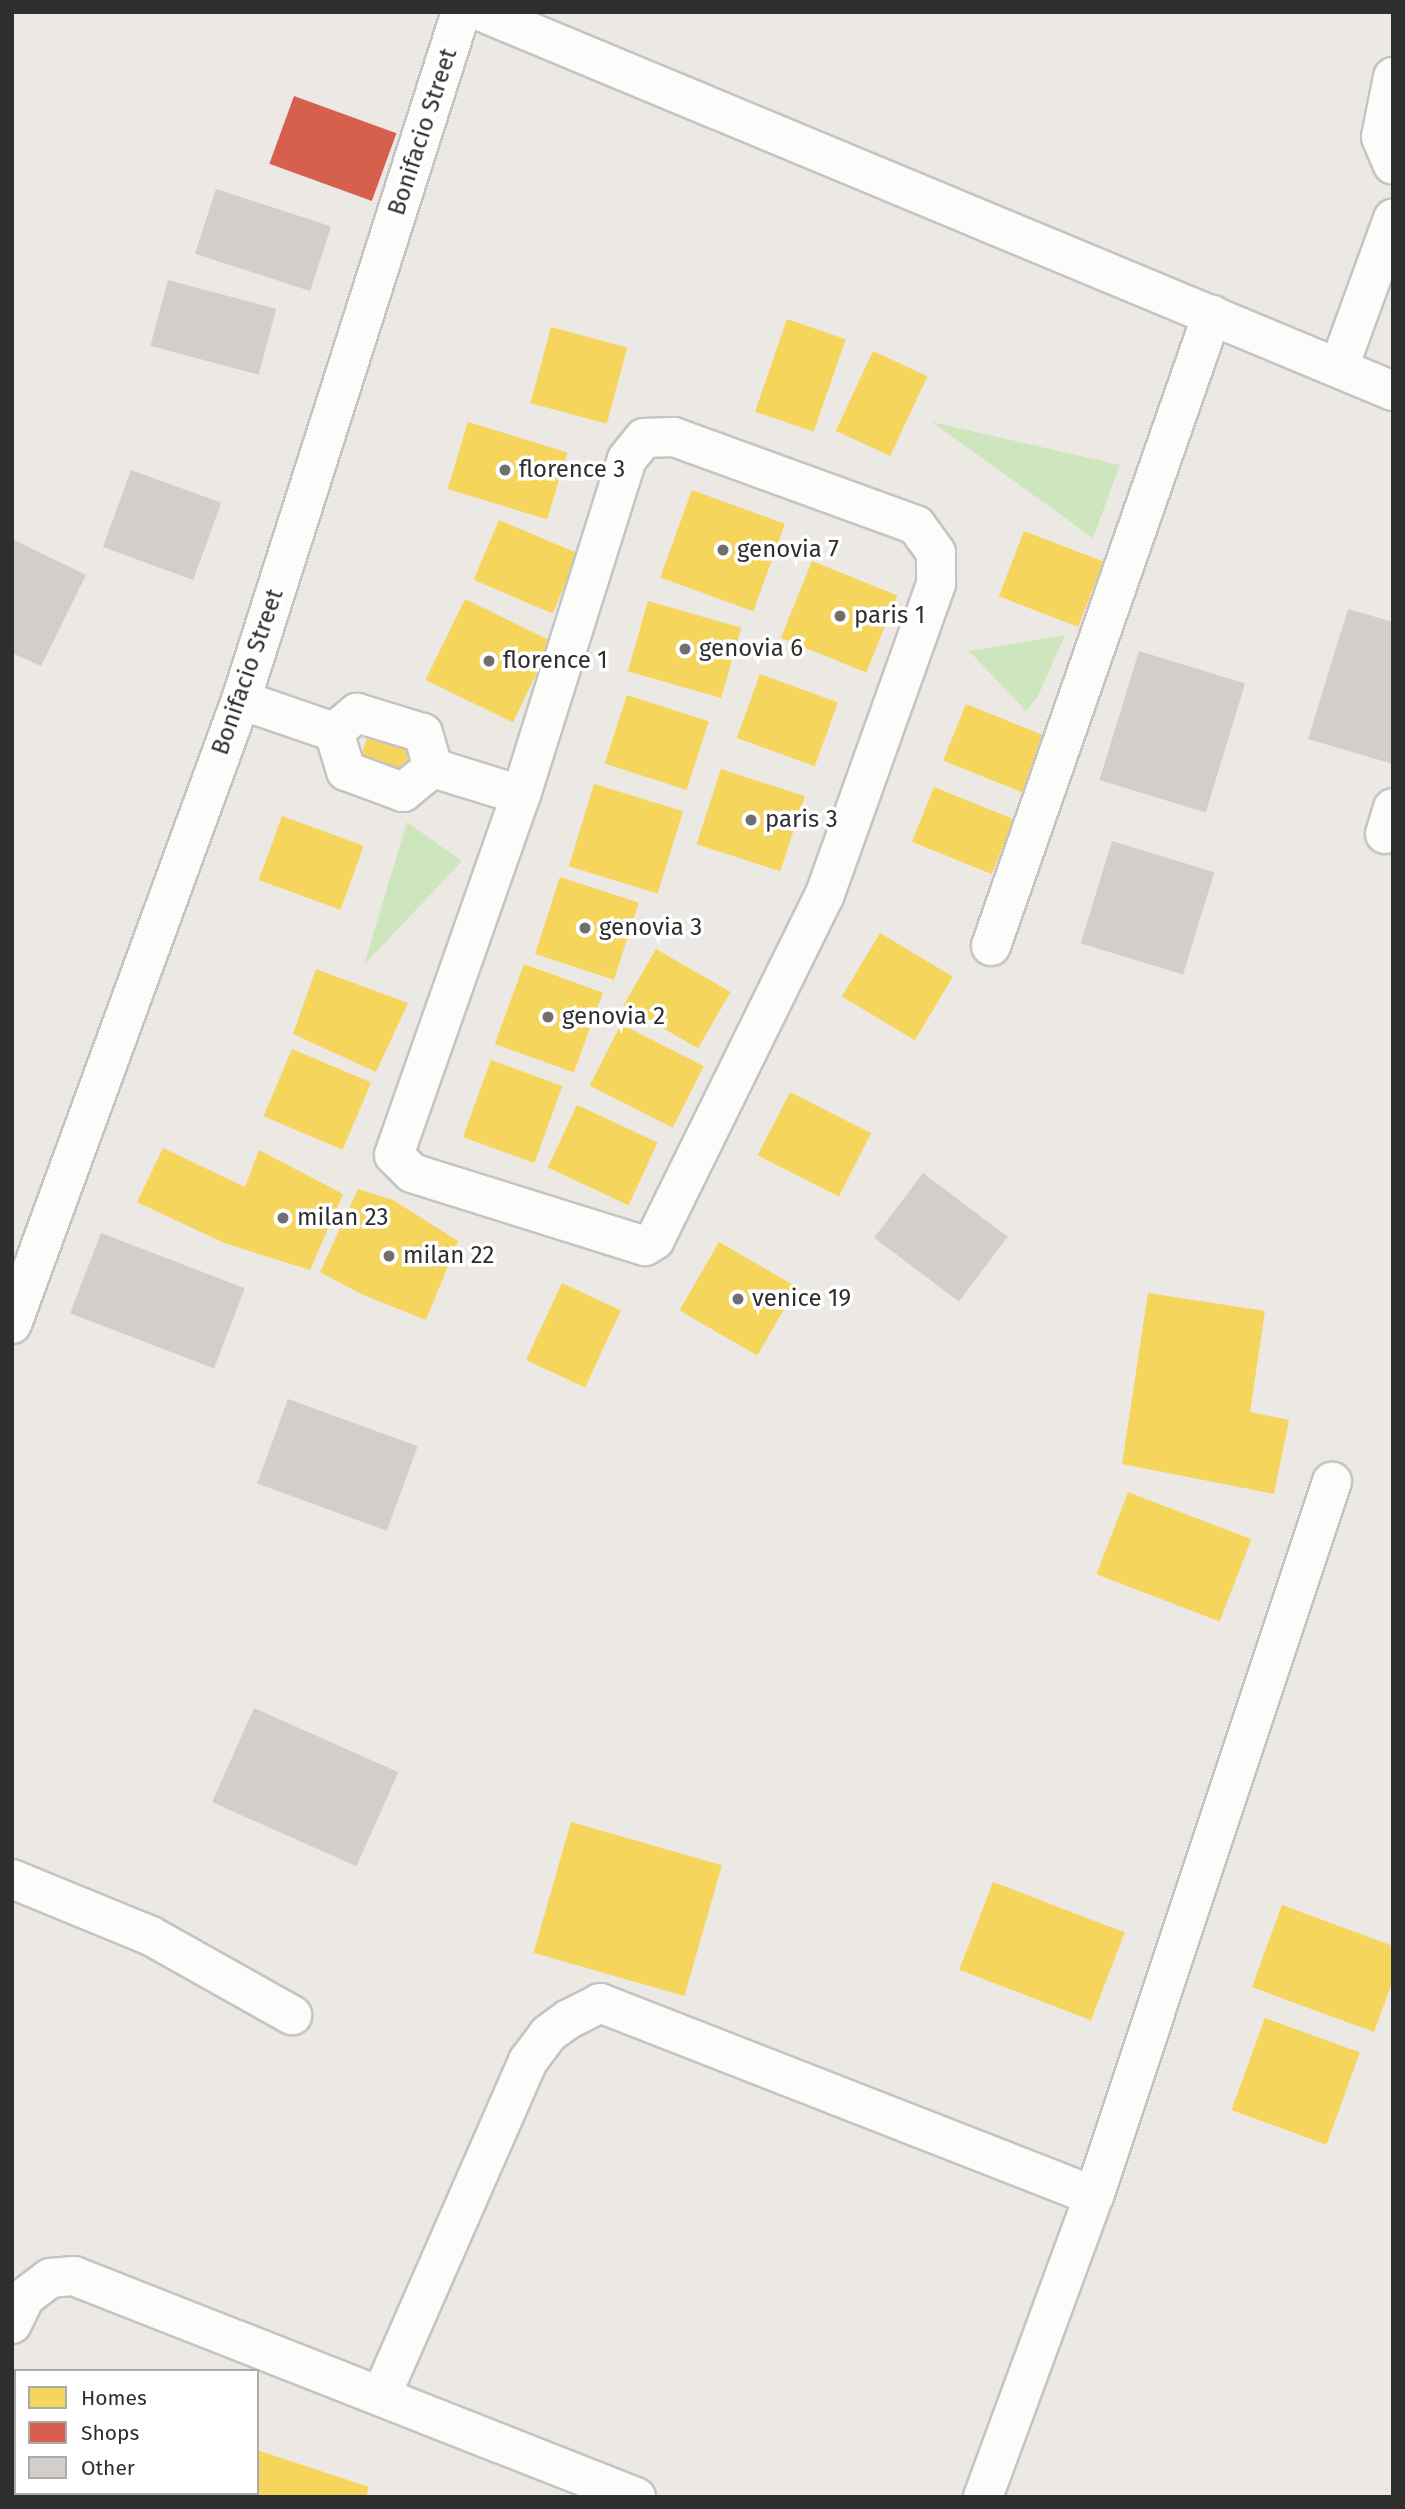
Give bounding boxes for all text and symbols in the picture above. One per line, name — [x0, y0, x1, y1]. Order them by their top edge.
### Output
street label: Bonifacio Street — [382, 45, 464, 219]
place label: florence 3 — [519, 456, 625, 484]
marker: florence 3 — [497, 462, 513, 478]
place label: genovia 7 — [737, 536, 839, 564]
marker: genovia 7 — [715, 542, 731, 558]
street label: Bonifacio Street — [206, 585, 290, 759]
place label: paris 1 — [854, 602, 925, 630]
marker: paris 1 — [832, 608, 848, 624]
place label: genovia 6 — [699, 635, 803, 663]
marker: genovia 6 — [677, 641, 693, 657]
place label: florence 1 — [503, 647, 608, 675]
marker: florence 1 — [481, 653, 497, 669]
place label: paris 3 — [765, 806, 838, 834]
marker: paris 3 — [743, 812, 759, 828]
place label: genovia 3 — [599, 914, 702, 942]
marker: genovia 3 — [577, 920, 593, 936]
place label: genovia 2 — [562, 1003, 665, 1031]
marker: genovia 2 — [540, 1009, 556, 1025]
place label: milan 23 — [297, 1204, 388, 1232]
marker: milan 23 — [275, 1210, 291, 1226]
place label: milan 22 — [403, 1242, 494, 1270]
marker: milan 22 — [381, 1248, 397, 1264]
place label: venice 19 — [752, 1285, 851, 1313]
marker: venice 19 — [730, 1291, 746, 1307]
legend — [14, 2369, 259, 2495]
text: Homes — [81, 2385, 147, 2411]
text: Shops — [81, 2420, 139, 2446]
text: Other — [81, 2455, 135, 2481]

